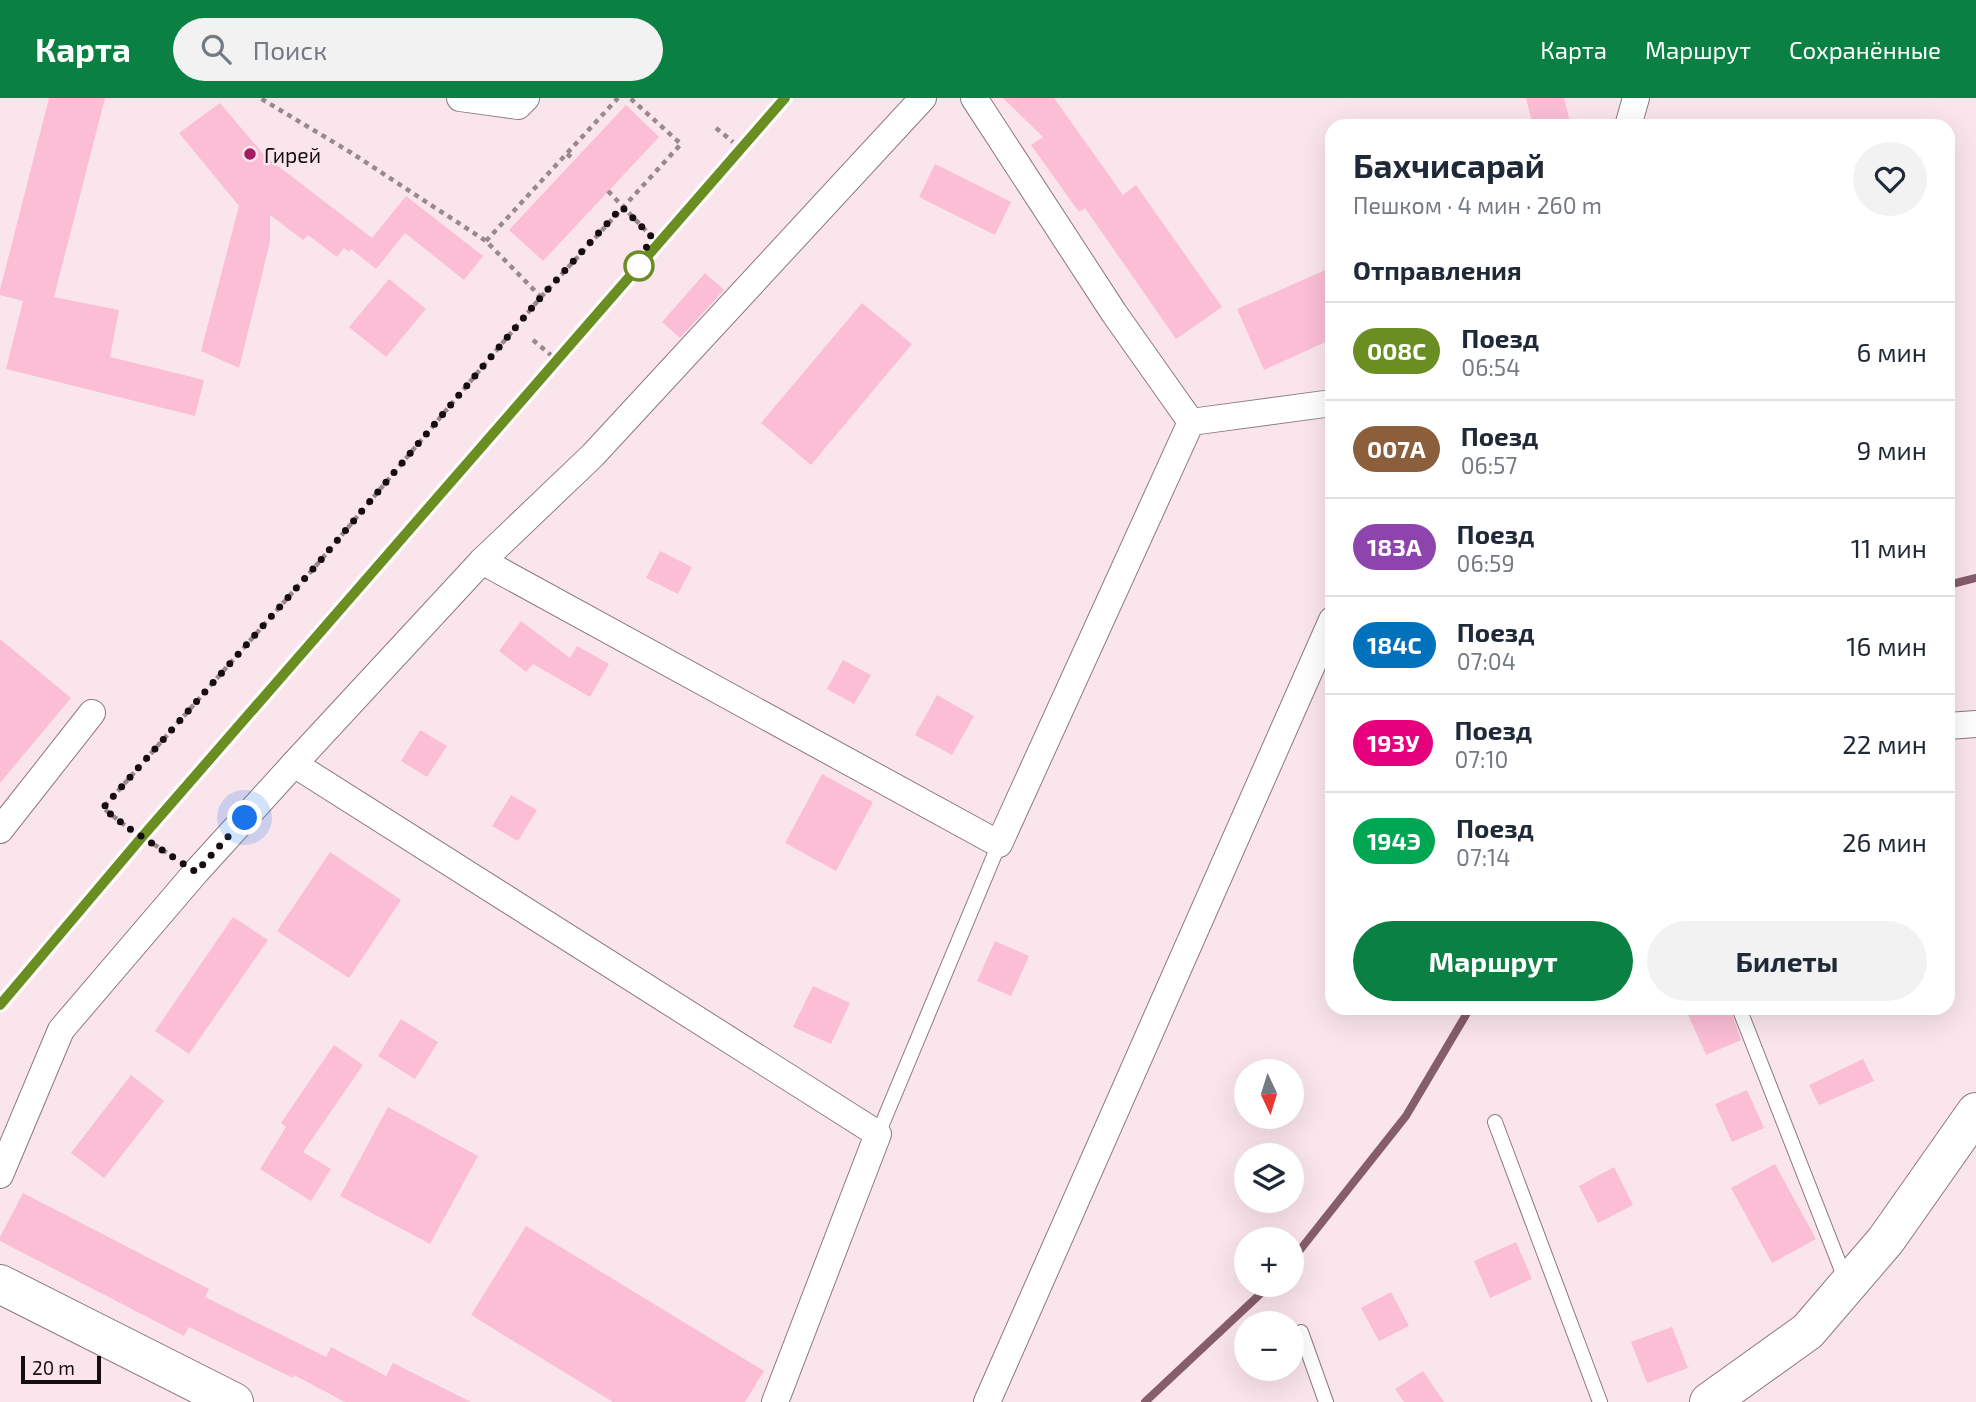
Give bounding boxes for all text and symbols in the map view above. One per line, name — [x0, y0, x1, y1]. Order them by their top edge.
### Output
search box — [173, 18, 663, 81]
text: Карта — [35, 29, 131, 69]
icon: search — [197, 30, 235, 68]
text: Поиск — [253, 34, 327, 65]
text: Карта — [1540, 35, 1607, 64]
text: Маршрут — [1645, 35, 1751, 64]
text: Сохранённые — [1789, 35, 1941, 64]
place label: Гирей — [264, 142, 321, 167]
button: heart — [1853, 142, 1927, 216]
text: Бахчисарай — [1353, 145, 1545, 185]
marker: Гирей — [242, 146, 258, 162]
text: Пешком · 4 мин · 260 m — [1353, 191, 1602, 219]
unlabelled marker — [624, 251, 654, 281]
text: Отправления — [1353, 254, 1522, 285]
text: Поезд — [1461, 322, 1539, 353]
text: 008С — [1367, 336, 1426, 365]
text: 6 мин — [1856, 336, 1927, 367]
text: 06:54 — [1461, 353, 1520, 381]
text: Поезд — [1461, 420, 1538, 451]
text: 007А — [1367, 434, 1426, 463]
text: 9 мин — [1856, 434, 1927, 465]
text: 06:57 — [1461, 451, 1517, 479]
text: Поезд — [1457, 518, 1534, 549]
text: 183А — [1367, 532, 1422, 561]
text: 11 мин — [1851, 532, 1927, 563]
text: 06:59 — [1457, 549, 1515, 577]
text: Поезд — [1457, 616, 1535, 647]
text: 184С — [1367, 630, 1422, 659]
text: 16 мин — [1846, 630, 1927, 661]
text: 07:04 — [1457, 647, 1516, 675]
text: Поезд — [1454, 714, 1532, 745]
text: 193У — [1367, 728, 1419, 757]
text: 22 мин — [1842, 728, 1927, 759]
text: 07:10 — [1454, 745, 1508, 773]
your location — [227, 800, 262, 835]
text: Поезд — [1456, 812, 1534, 843]
text: 194Э — [1367, 826, 1421, 855]
text: 26 мин — [1842, 826, 1927, 857]
text: 07:14 — [1456, 843, 1510, 871]
button: Маршрут — [1353, 921, 1633, 1001]
button: Билеты — [1647, 921, 1927, 1001]
north arrow — [1234, 1059, 1304, 1129]
map controls — [1234, 1059, 1304, 1381]
button: layers — [1234, 1143, 1304, 1213]
button: + — [1234, 1227, 1304, 1297]
button: − — [1234, 1311, 1304, 1381]
scale bar — [21, 1353, 102, 1385]
text: 20 m — [32, 1356, 75, 1379]

